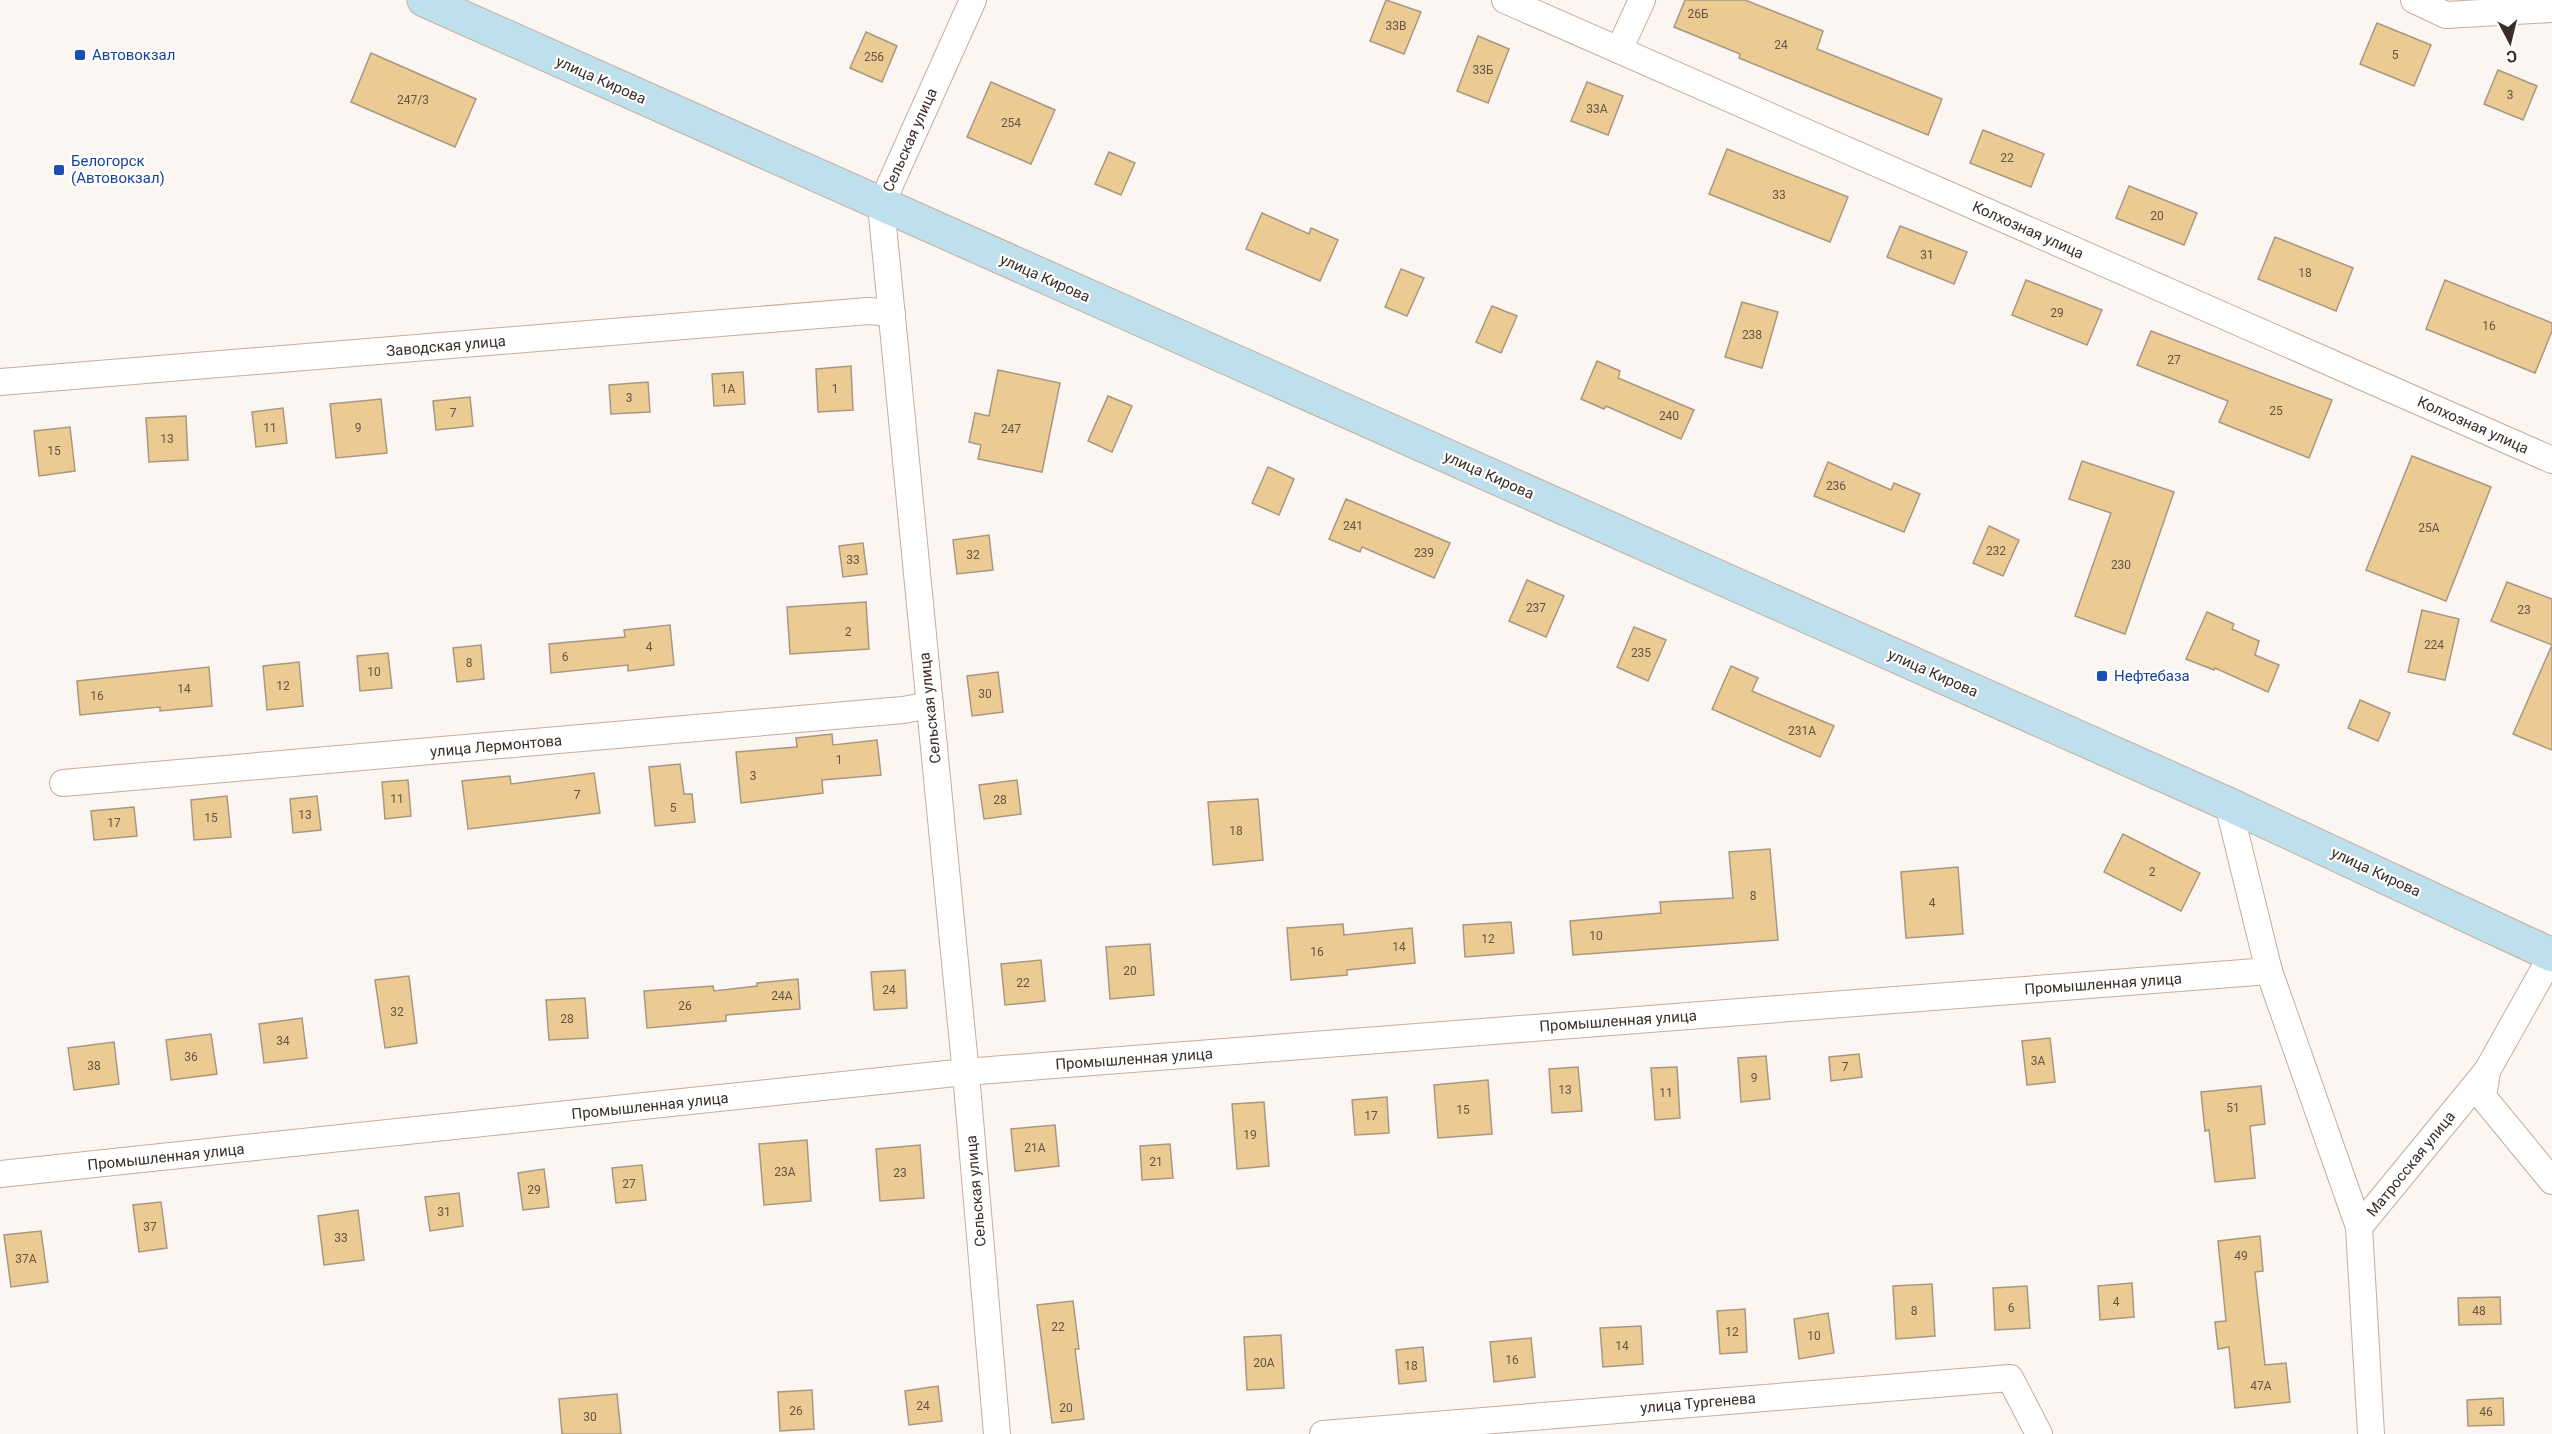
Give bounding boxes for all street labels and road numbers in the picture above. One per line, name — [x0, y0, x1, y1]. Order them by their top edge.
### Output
street label: улица Кирова — [553, 52, 649, 108]
street label: Сельская улица — [879, 85, 941, 195]
street label: Колхозная улица — [1970, 197, 2086, 263]
street label: улица Кирова — [997, 250, 1093, 306]
street label: Заводская улица — [385, 332, 507, 360]
street label: Колхозная улица — [2415, 392, 2531, 458]
street label: улица Кирова — [1441, 447, 1537, 503]
street label: улица Кирова — [1885, 645, 1981, 701]
street label: Сельская улица — [915, 651, 945, 765]
street label: улица Лермонтова — [429, 731, 563, 761]
street label: улица Кирова — [2328, 843, 2424, 901]
street label: Промышленная улица — [2024, 970, 2182, 998]
street label: Промышленная улица — [1539, 1007, 1697, 1035]
street label: Промышленная улица — [1055, 1045, 1213, 1073]
street label: Промышленная улица — [571, 1089, 729, 1123]
street label: Матросская улица — [2363, 1108, 2459, 1220]
street label: Сельская улица — [962, 1135, 990, 1247]
street label: Промышленная улица — [87, 1140, 245, 1174]
street label: улица Тургенева — [1639, 1389, 1757, 1417]

